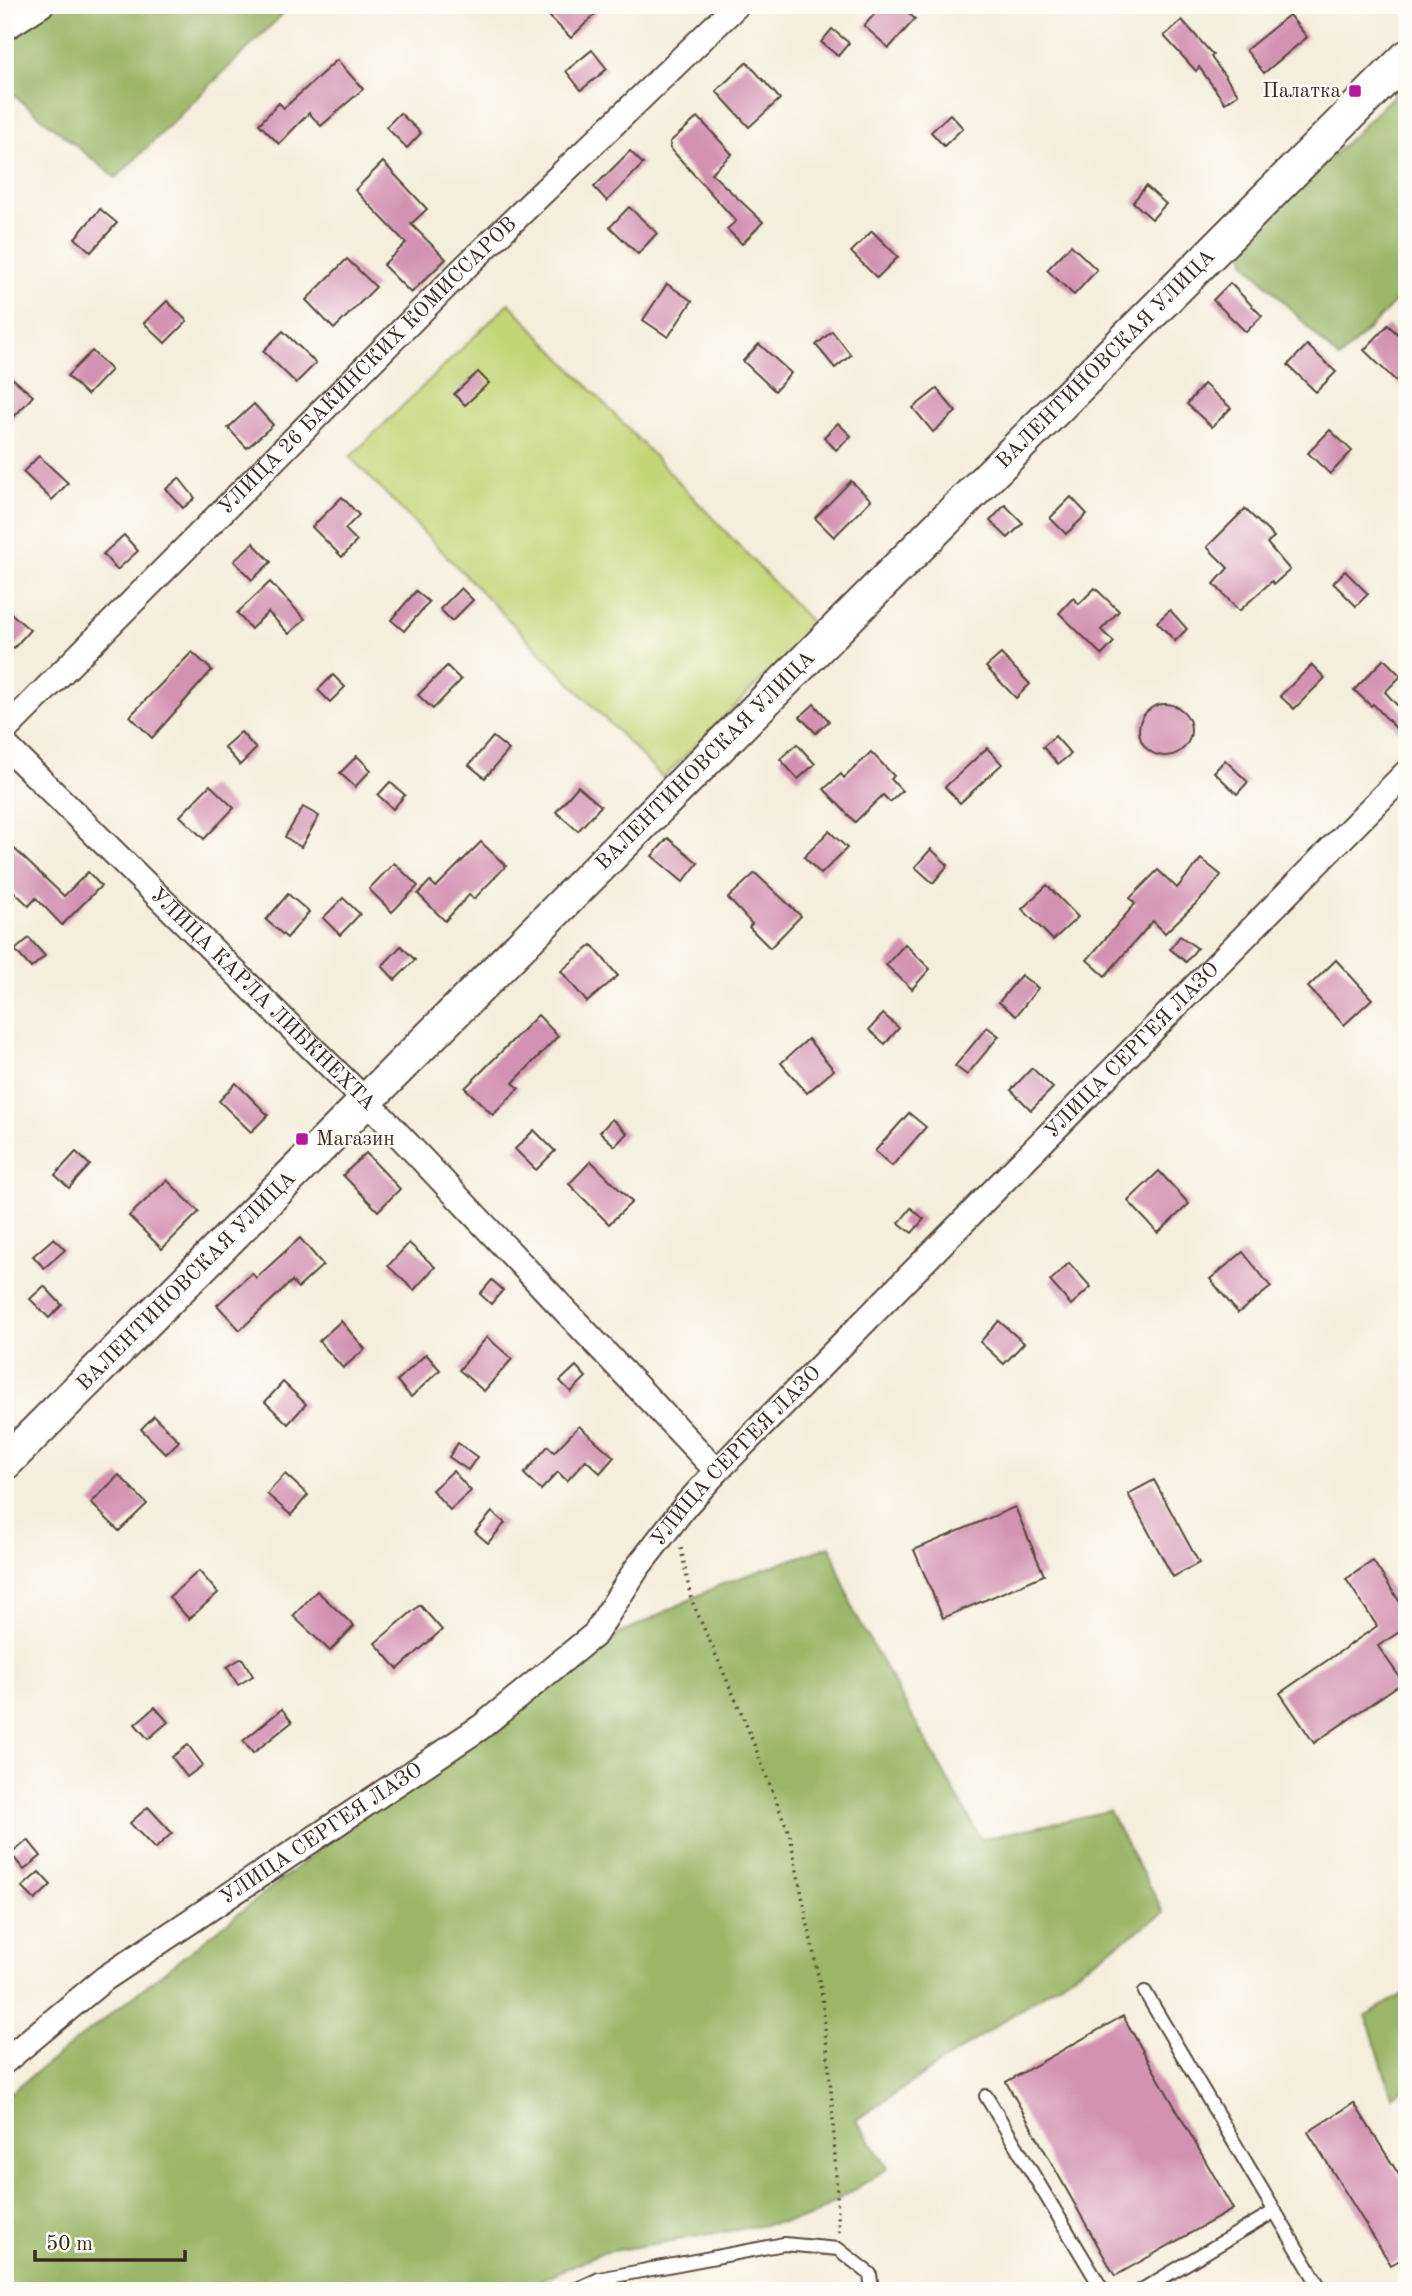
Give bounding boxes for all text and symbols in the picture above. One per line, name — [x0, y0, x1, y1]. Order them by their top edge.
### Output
place label: Палатка — [1262, 81, 1341, 102]
marker: Палатка — [1347, 83, 1363, 99]
street label: УЛИЦА 26 БАКИНСКИХ КОМИССАРОВ — [215, 213, 521, 519]
street label: ВАЛЕНТИНОВСКАЯ УЛИЦА — [992, 245, 1219, 473]
street label: ВАЛЕНТИНОВСКАЯ УЛИЦА — [592, 647, 819, 874]
street label: УЛИЦА КАРЛА ЛИБКНЕХТА — [146, 884, 379, 1114]
street label: УЛИЦА СЕРГЕЯ ЛАЗО — [1041, 959, 1223, 1143]
place label: Магазин — [316, 1129, 395, 1150]
marker: Магазин — [294, 1131, 310, 1147]
street label: ВАЛЕНТИНОВСКАЯ УЛИЦА — [73, 1167, 300, 1395]
street label: УЛИЦА СЕРГЕЯ ЛАЗО — [648, 1362, 825, 1550]
street label: УЛИЦА СЕРГЕЯ ЛАЗО — [217, 1759, 426, 1909]
scale bar — [35, 2219, 186, 2263]
text: 50 m — [46, 2234, 93, 2255]

